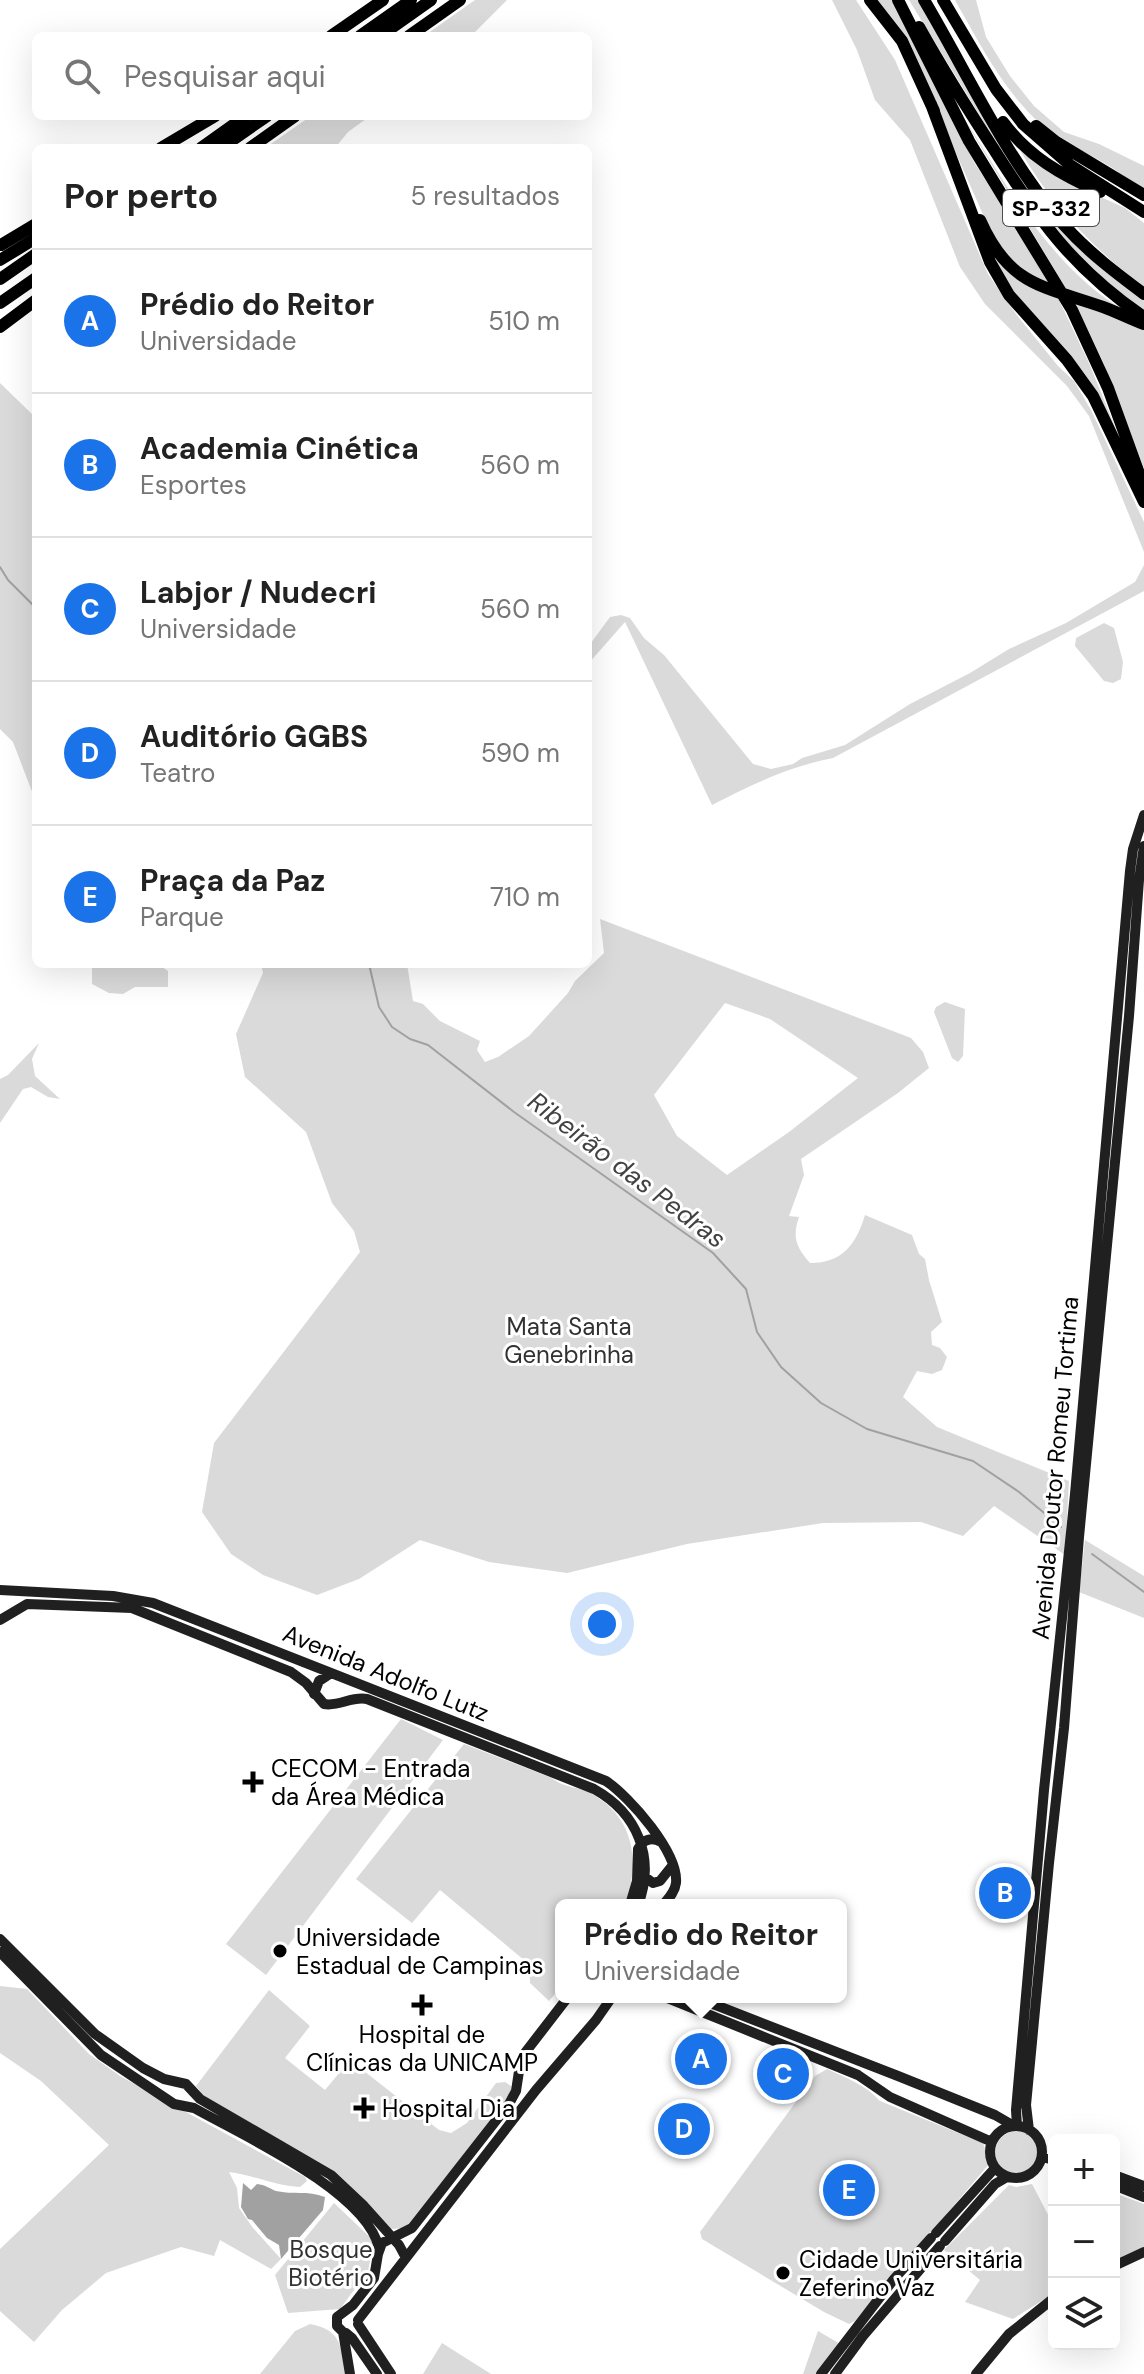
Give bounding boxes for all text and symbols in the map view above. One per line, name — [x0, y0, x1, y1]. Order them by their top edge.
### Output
search box — [32, 32, 592, 120]
icon: search — [60, 54, 104, 98]
text: Pesquisar aqui — [124, 57, 326, 96]
text: Por perto — [64, 174, 218, 219]
text: 5 resultados — [410, 179, 560, 213]
road number: SP-332 — [1003, 190, 1099, 226]
text: Prédio do Reitor — [140, 285, 374, 324]
text: A — [81, 304, 99, 338]
text: 510 m — [488, 304, 560, 338]
text: Universidade — [140, 324, 296, 358]
text: Academia Cinética — [140, 429, 419, 468]
text: B — [82, 448, 98, 482]
text: 560 m — [480, 448, 560, 482]
text: Esportes — [140, 468, 247, 502]
text: Labjor / Nudecri — [140, 573, 376, 612]
text: C — [80, 592, 100, 626]
text: 560 m — [480, 592, 560, 626]
text: Universidade — [140, 612, 296, 646]
text: Auditório GGBS — [140, 717, 368, 756]
text: D — [81, 736, 99, 770]
text: 590 m — [481, 736, 560, 770]
text: Teatro — [140, 756, 216, 790]
text: Praça da Paz — [140, 861, 325, 900]
text: E — [82, 880, 98, 914]
text: 710 m — [490, 880, 560, 914]
text: Parque — [140, 900, 224, 934]
water label: Ribeirão das Pedras — [521, 1084, 733, 1256]
street label: Avenida Doutor Romeu Tortima — [1025, 1295, 1085, 1641]
park label: Mata Santa Genebrinha — [504, 1311, 634, 1370]
your location — [582, 1604, 622, 1644]
street label: Avenida Adolfo Lutz — [278, 1618, 494, 1728]
place label: CECOM - Entrada da Área Médica — [271, 1753, 470, 1812]
marker: CECOM - Entrada da Área Médica — [242, 1771, 264, 1793]
pin: B — [979, 1863, 1031, 1923]
popup — [555, 1899, 847, 2003]
text: Prédio do Reitor — [584, 1915, 818, 1954]
place label: Universidade Estadual de Campinas — [296, 1922, 544, 1981]
marker: Universidade Estadual de Campinas — [271, 1942, 289, 1960]
text: Universidade — [584, 1954, 740, 1988]
marker: Hospital de Clínicas da UNICAMP — [411, 1994, 433, 2016]
place label: Hospital de Clínicas da UNICAMP — [306, 2019, 538, 2078]
pin: A — [675, 2029, 727, 2089]
pin: C — [757, 2044, 809, 2104]
place label: Hospital Dia — [382, 2093, 515, 2124]
marker: Hospital Dia — [353, 2097, 375, 2119]
pin: D — [658, 2099, 710, 2159]
map controls — [1048, 2134, 1120, 2350]
button: + — [1048, 2134, 1120, 2206]
pin: E — [823, 2160, 875, 2220]
button: − — [1048, 2206, 1120, 2278]
park label: Bosque Biotério — [288, 2234, 374, 2293]
place label: Cidade Universitária Zeferino Vaz — [799, 2244, 1023, 2303]
marker: Cidade Universitária Zeferino Vaz — [774, 2264, 792, 2282]
button: layers — [1048, 2278, 1120, 2350]

